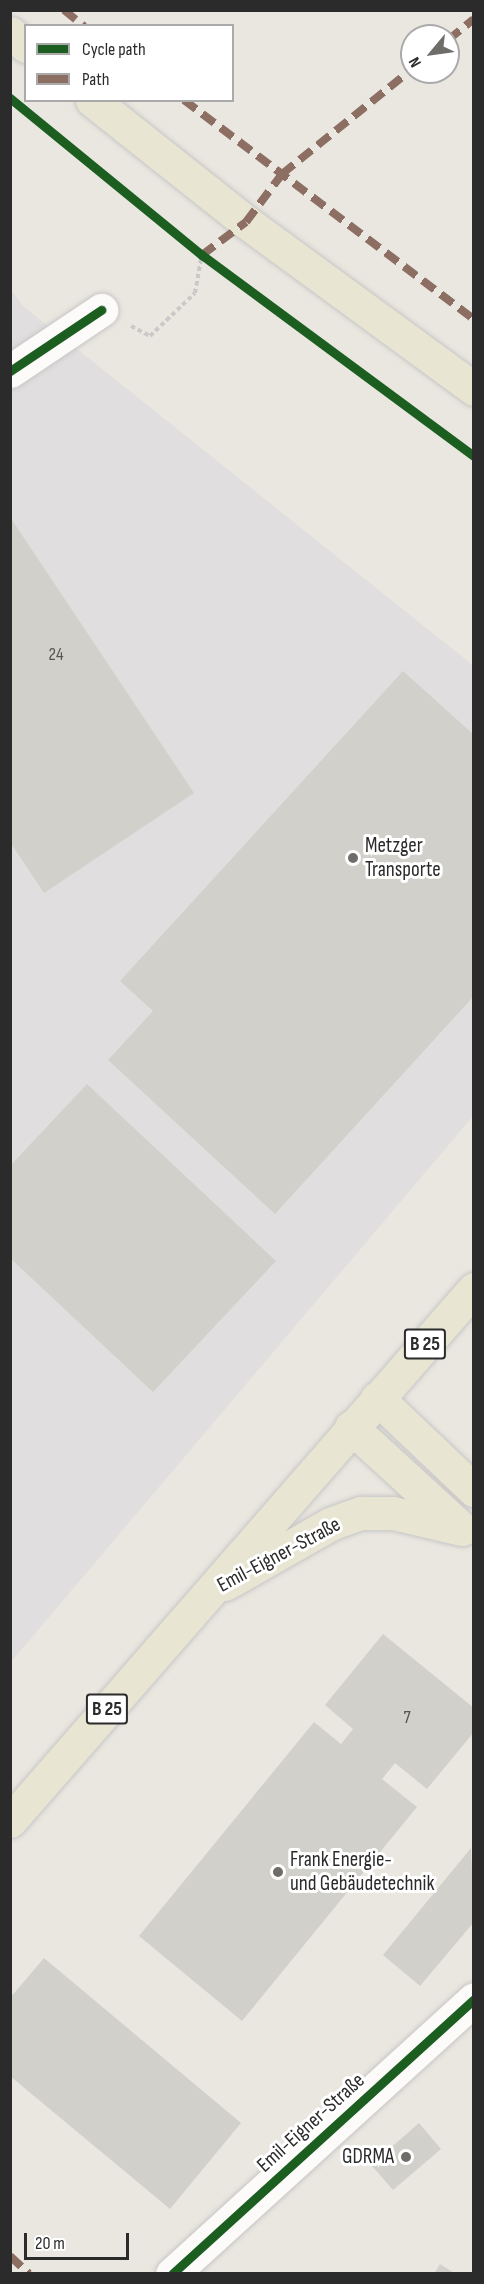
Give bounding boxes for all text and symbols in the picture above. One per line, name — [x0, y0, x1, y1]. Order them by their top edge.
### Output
legend — [24, 24, 234, 102]
north arrow — [400, 24, 460, 84]
text: Cycle path — [82, 39, 146, 60]
text: N — [405, 54, 426, 70]
text: Path — [82, 69, 110, 90]
house number: 24 — [49, 644, 63, 666]
place label: Metzger Transporte — [365, 833, 441, 883]
marker: Metzger Transporte — [346, 851, 360, 865]
road number: B 25 — [402, 1327, 448, 1361]
street label: Emil-Eigner-Straße — [213, 1512, 345, 1598]
road number: B 25 — [84, 1692, 130, 1726]
house number: 7 — [403, 1707, 411, 1729]
place label: Frank Energie- und Gebäudetechnik — [290, 1847, 435, 1897]
marker: Frank Energie- und Gebäudetechnik — [271, 1865, 285, 1879]
street label: Emil-Eigner-Straße — [252, 2068, 370, 2178]
place label: GDRMA — [342, 2144, 394, 2170]
marker: GDRMA — [399, 2150, 413, 2164]
scale bar — [27, 2221, 132, 2259]
text: 20 m — [35, 2233, 65, 2254]

